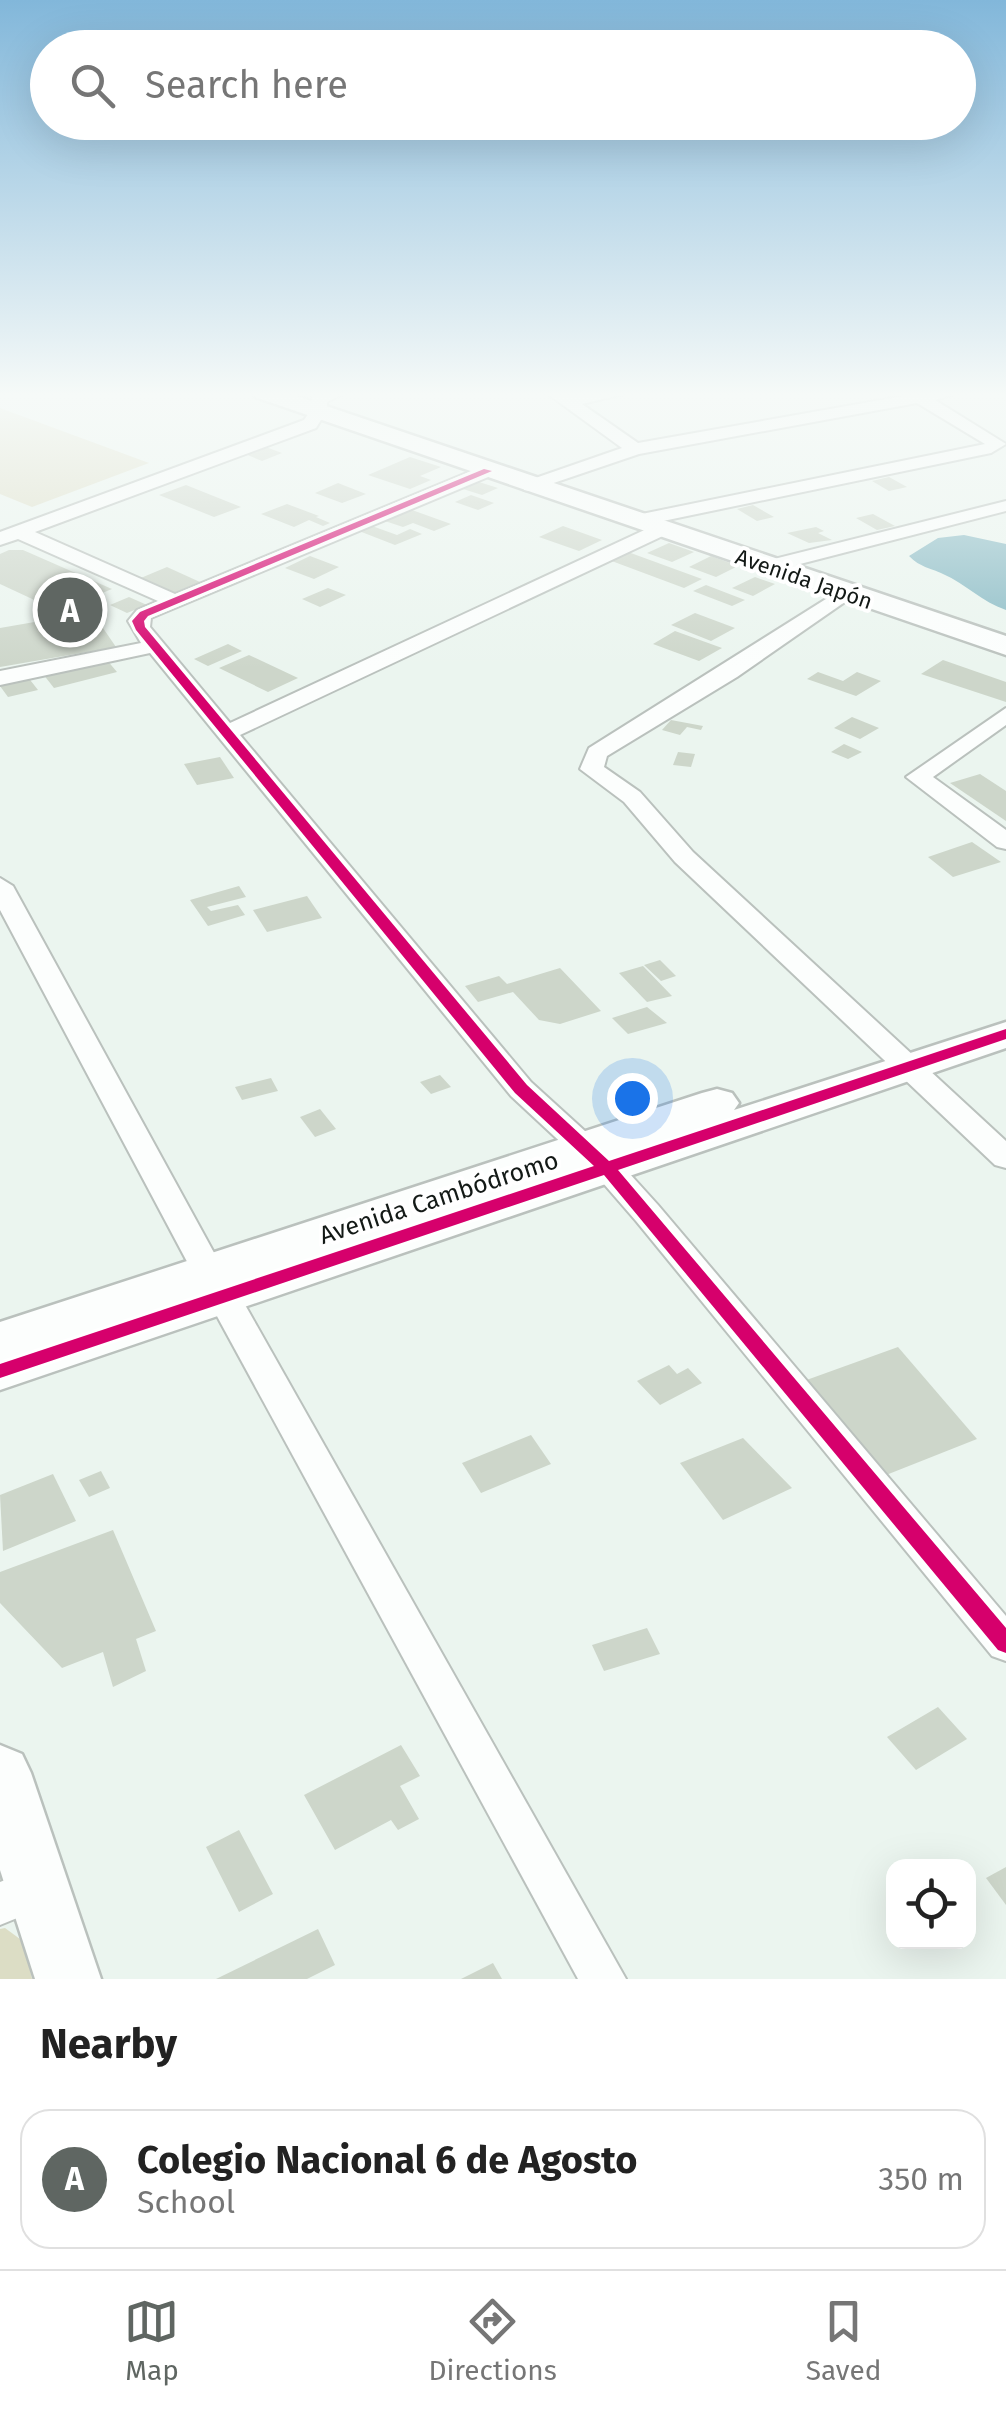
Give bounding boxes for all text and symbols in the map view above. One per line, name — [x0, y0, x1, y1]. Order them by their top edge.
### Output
search box — [30, 30, 976, 140]
icon: search — [65, 58, 120, 113]
text: Search here — [145, 62, 348, 108]
street label: Avenida Japón — [732, 543, 876, 615]
pin: A — [38, 572, 102, 648]
your location — [607, 1073, 658, 1124]
street label: Avenida Cambódromo — [316, 1145, 562, 1251]
map controls — [886, 1859, 976, 1949]
button: locate — [886, 1859, 976, 1949]
text: Nearby — [40, 2019, 177, 2069]
text: Colegio Nacional 6 de Agosto — [137, 2137, 637, 2183]
text: A — [65, 2160, 84, 2198]
text: 350 m — [878, 2160, 964, 2198]
text: School — [137, 2183, 235, 2221]
tab: Map — [124, 2294, 179, 2387]
tab: Directions — [428, 2294, 557, 2387]
tab: Saved — [806, 2294, 882, 2387]

